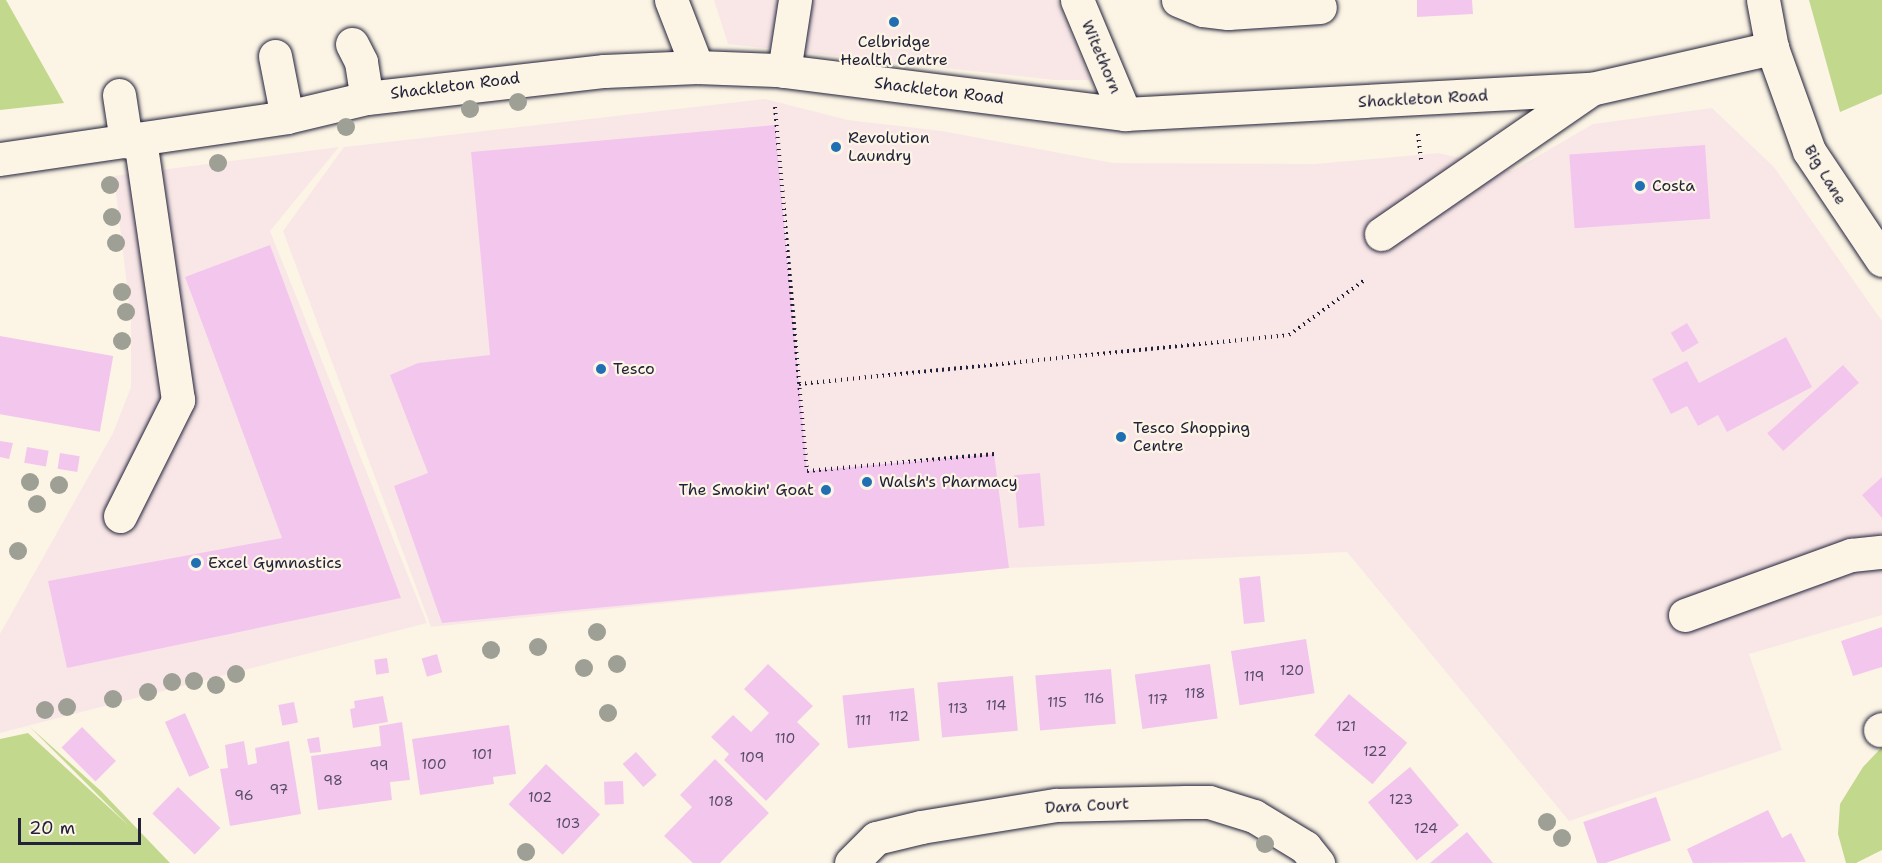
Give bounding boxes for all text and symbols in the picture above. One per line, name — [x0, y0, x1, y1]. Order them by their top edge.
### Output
marker: Celbridge Health Centre — [885, 13, 903, 31]
street label: Witethorn — [1077, 17, 1125, 97]
place label: Celbridge Health Centre — [840, 32, 948, 70]
street label: Shackleton Road — [389, 69, 521, 103]
street label: Shackleton Road — [873, 74, 1005, 108]
street label: Shackleton Road — [1357, 86, 1489, 112]
place label: Revolution Laundry — [848, 128, 930, 166]
marker: Revolution Laundry — [829, 140, 843, 154]
street label: Big Lane — [1800, 142, 1850, 208]
place label: Costa — [1652, 176, 1695, 196]
marker: Costa — [1633, 179, 1647, 193]
place label: Tesco — [613, 359, 655, 379]
marker: Tesco — [594, 362, 608, 376]
place label: Tesco Shopping Centre — [1133, 418, 1250, 456]
marker: Tesco Shopping Centre — [1114, 430, 1128, 444]
place label: Walsh's Pharmacy — [879, 472, 1018, 492]
marker: Walsh's Pharmacy — [860, 475, 874, 489]
place label: The Smokin' Goat — [679, 480, 814, 500]
marker: The Smokin' Goat — [819, 483, 833, 497]
place label: Excel Gymnastics — [208, 553, 342, 573]
marker: Excel Gymnastics — [189, 556, 203, 570]
house number: 120 — [1280, 662, 1304, 678]
house number: 119 — [1244, 668, 1264, 684]
house number: 118 — [1185, 685, 1205, 701]
house number: 116 — [1084, 690, 1104, 706]
house number: 117 — [1148, 691, 1168, 707]
house number: 115 — [1047, 694, 1067, 710]
house number: 114 — [986, 697, 1006, 713]
house number: 113 — [948, 700, 968, 716]
house number: 112 — [889, 708, 909, 724]
house number: 111 — [855, 712, 871, 728]
house number: 121 — [1336, 718, 1356, 734]
house number: 110 — [775, 730, 795, 746]
house number: 122 — [1363, 743, 1387, 759]
house number: 101 — [472, 746, 492, 762]
house number: 109 — [740, 749, 764, 765]
house number: 100 — [422, 756, 446, 772]
house number: 99 — [369, 757, 389, 773]
house number: 98 — [323, 772, 343, 788]
house number: 97 — [270, 781, 288, 797]
house number: 96 — [234, 787, 254, 803]
house number: 102 — [528, 789, 552, 805]
house number: 123 — [1389, 791, 1413, 807]
house number: 108 — [709, 793, 733, 809]
street label: Dara Court — [1044, 794, 1130, 818]
scale bar — [21, 806, 144, 844]
house number: 103 — [556, 815, 580, 831]
text: 20 m — [29, 816, 75, 840]
house number: 124 — [1414, 820, 1438, 836]

